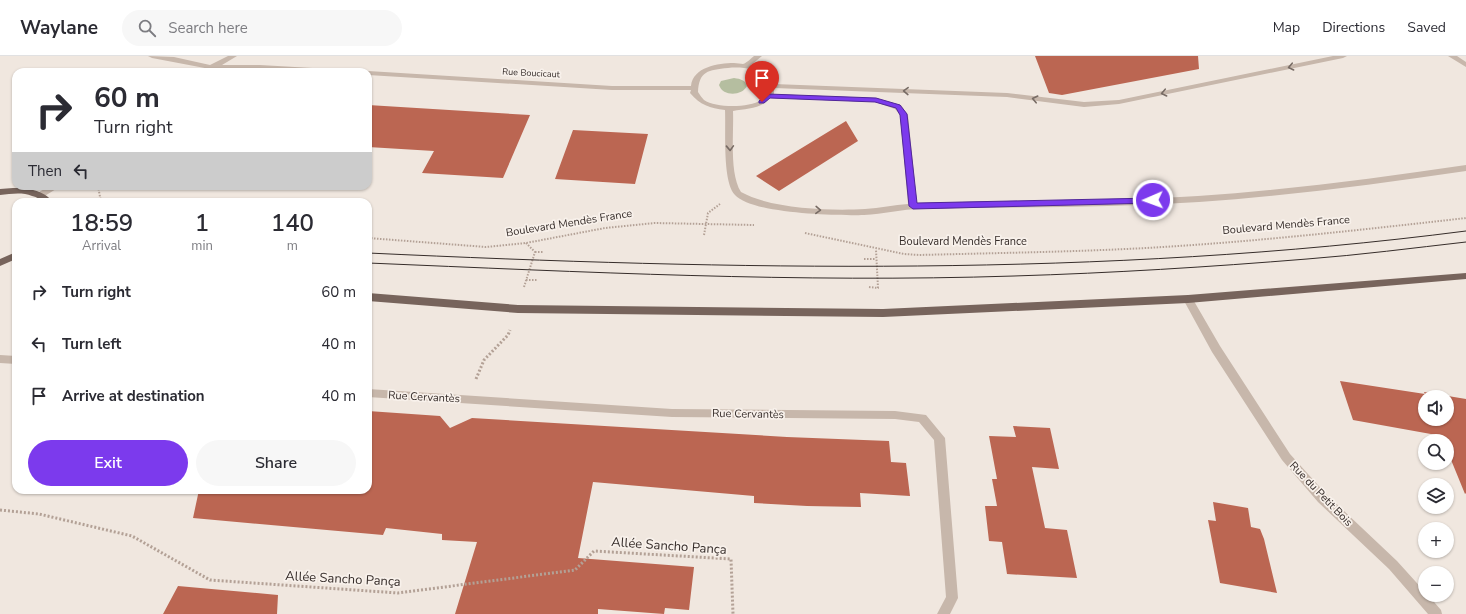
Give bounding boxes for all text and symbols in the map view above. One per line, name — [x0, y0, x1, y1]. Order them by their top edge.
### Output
search box — [122, 10, 402, 46]
text: Waylane — [20, 15, 98, 41]
icon: search — [136, 17, 158, 39]
text: Search here — [168, 18, 248, 38]
text: Map — [1273, 18, 1300, 37]
text: Directions — [1322, 18, 1385, 37]
text: Saved — [1407, 18, 1446, 37]
pin — [745, 61, 779, 102]
one-way arrow — [1288, 62, 1294, 70]
street label: Rue Boucicaut — [502, 65, 561, 81]
icon: arrive — [751, 67, 773, 89]
text: 60 m — [94, 79, 160, 117]
icon: right — [28, 84, 80, 136]
one-way arrow — [903, 86, 909, 95]
one-way arrow — [1161, 88, 1167, 96]
one-way arrow — [1032, 95, 1038, 103]
text: Turn right — [94, 115, 173, 139]
one-way arrow — [726, 145, 735, 151]
icon: left — [70, 160, 92, 182]
text: Then — [28, 161, 62, 181]
position arrow — [1132, 179, 1174, 221]
street label: Boulevard Mendès France — [505, 206, 633, 240]
one-way arrow — [815, 206, 821, 214]
text: 18:59 — [70, 207, 133, 239]
text: 1 — [195, 207, 209, 239]
text: 140 — [271, 207, 314, 239]
street label: Boulevard Mendès France — [1222, 212, 1350, 238]
street label: Boulevard Mendès France — [899, 234, 1027, 249]
text: Arrival — [82, 237, 121, 255]
text: min — [191, 237, 213, 255]
text: m — [287, 237, 298, 255]
icon: right — [28, 281, 50, 303]
text: Turn right — [62, 282, 131, 302]
text: 60 m — [321, 282, 356, 302]
icon: left — [28, 333, 50, 355]
text: Turn left — [62, 334, 121, 354]
text: 40 m — [321, 334, 356, 354]
icon: arrive — [28, 385, 50, 407]
text: Arrive at destination — [62, 386, 205, 406]
text: 40 m — [321, 386, 356, 406]
street label: Rue Cervantès — [388, 388, 460, 406]
map controls — [1418, 390, 1454, 602]
button: sound — [1418, 390, 1454, 426]
street label: Rue Cervantès — [712, 406, 784, 422]
button: search — [1418, 434, 1454, 470]
button: Exit — [28, 440, 188, 486]
button: Share — [196, 440, 356, 486]
street label: Rue du Petit Bois — [1286, 458, 1356, 530]
button: layers — [1418, 478, 1454, 514]
button: + — [1418, 522, 1454, 558]
street label: Allée Sancho Pança — [611, 533, 727, 559]
button: − — [1418, 566, 1454, 602]
street label: Allée Sancho Pança — [285, 567, 401, 591]

